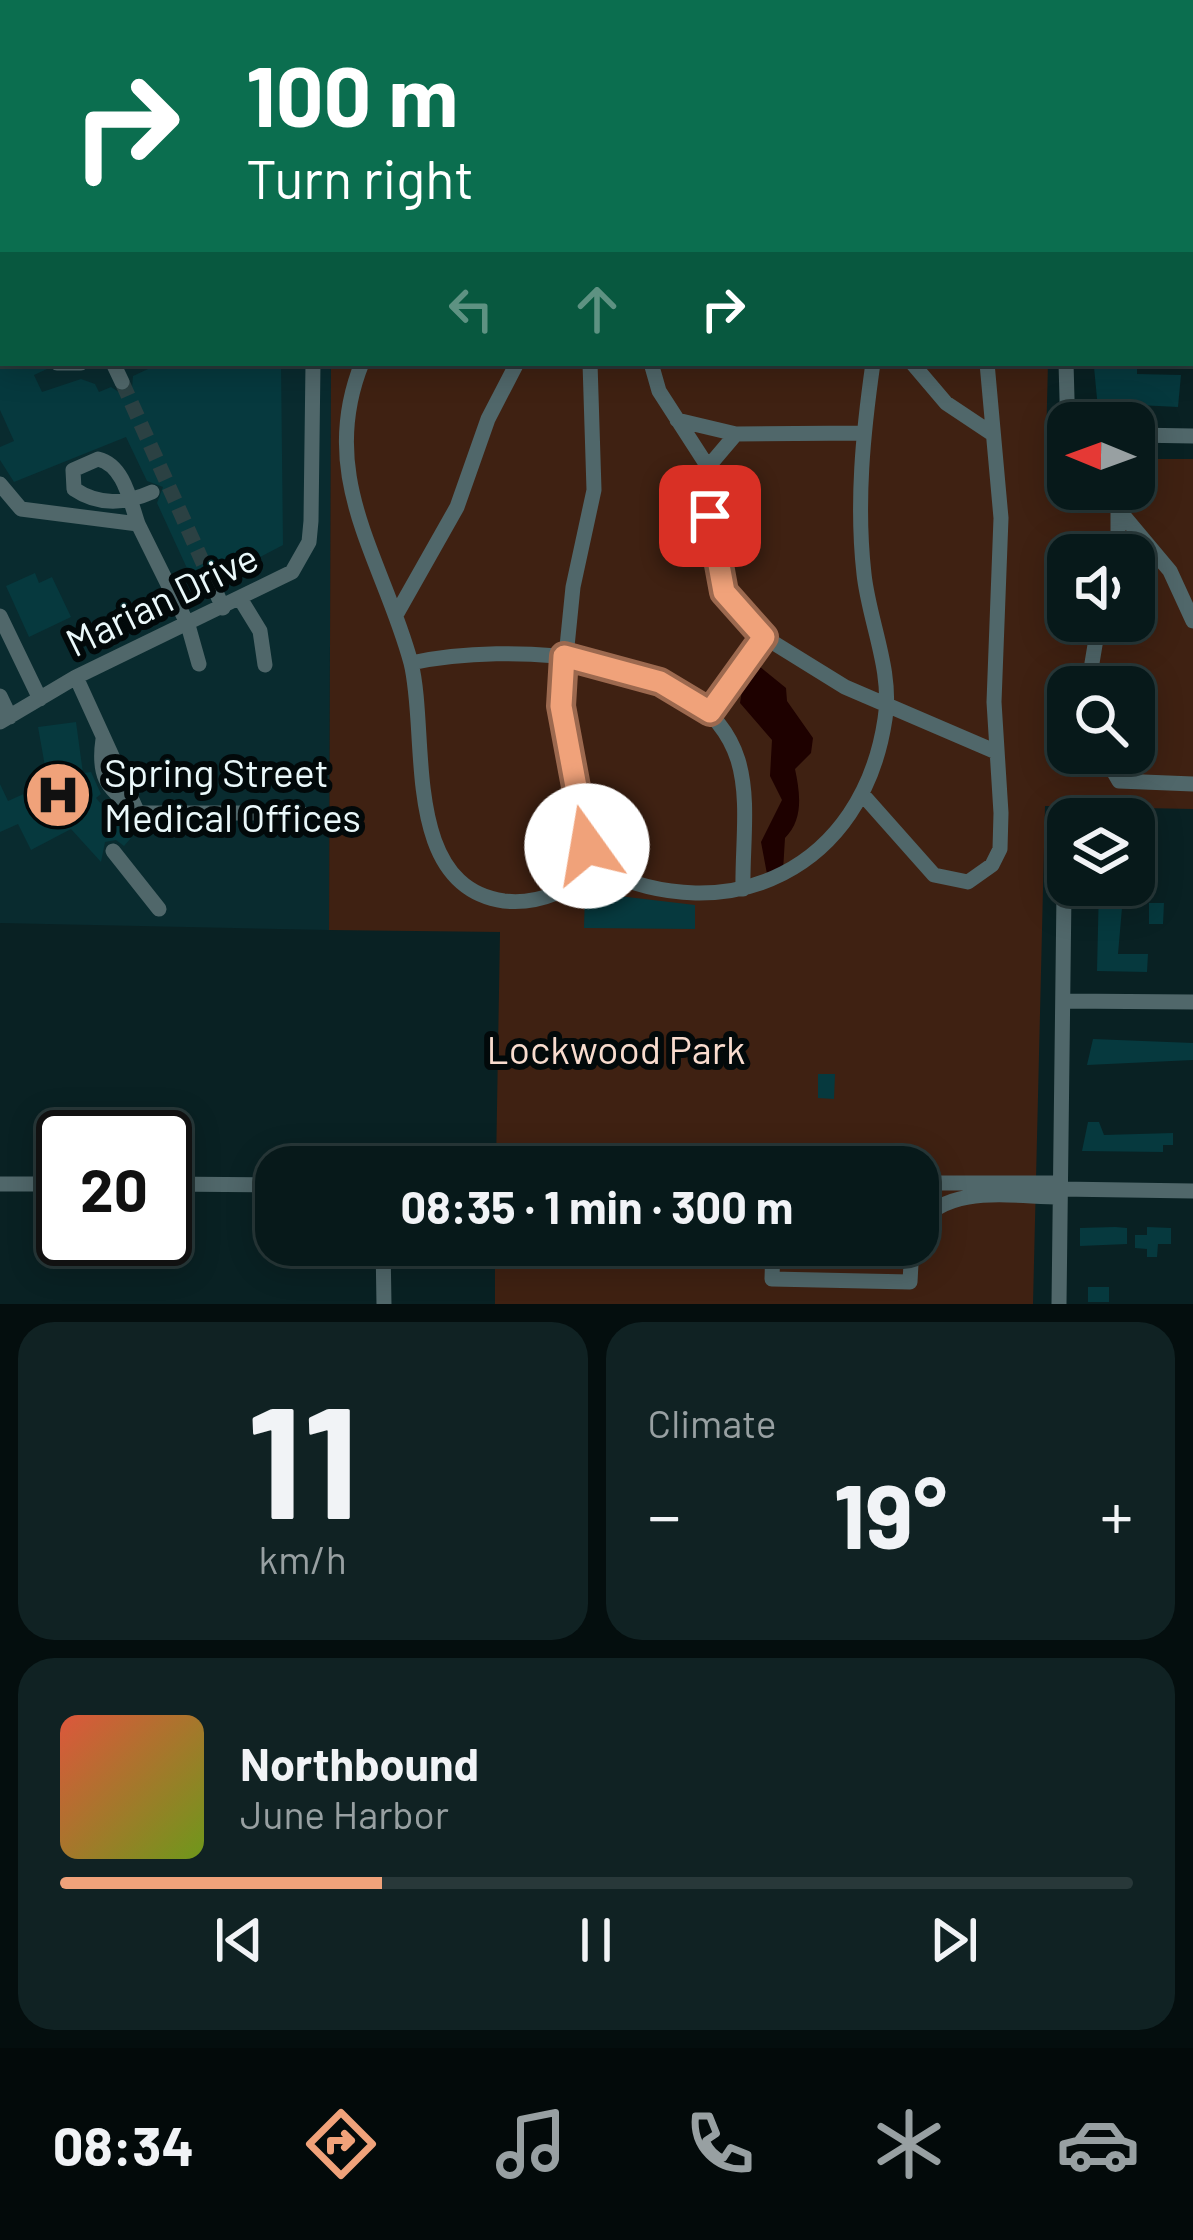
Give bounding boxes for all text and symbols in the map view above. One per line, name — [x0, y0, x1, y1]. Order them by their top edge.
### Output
text: 100 m — [246, 43, 458, 144]
icon: right — [48, 48, 204, 204]
text: Turn right — [246, 145, 474, 210]
icon: left — [438, 276, 504, 342]
icon: ahead — [564, 276, 630, 342]
icon: right — [690, 276, 756, 342]
north arrow — [1047, 402, 1155, 510]
map controls — [1047, 402, 1155, 906]
pin — [659, 465, 761, 567]
icon: arrive — [677, 483, 743, 549]
street label: Marian Drive — [58, 532, 265, 665]
button: sound — [1047, 534, 1155, 642]
button: search — [1047, 666, 1155, 774]
place label: Spring Street Medical Offices — [104, 748, 361, 840]
hospital icon: Spring Street Medical Offices — [23, 760, 93, 830]
position arrow — [524, 783, 650, 909]
button: layers — [1047, 798, 1155, 906]
park label: Lockwood Park — [487, 1025, 745, 1072]
speed limit sign: 20 — [36, 1110, 192, 1266]
text: 08:35 · 1 min · 300 m — [401, 1179, 793, 1233]
text: 11 — [247, 1363, 359, 1550]
text: Climate — [648, 1399, 777, 1446]
text: 19° — [834, 1459, 947, 1567]
text: − — [648, 1474, 681, 1553]
text: + — [1100, 1474, 1133, 1553]
text: km/h — [259, 1535, 347, 1582]
text: Northbound — [240, 1736, 479, 1790]
text: June Harbor — [240, 1790, 449, 1837]
icon: previous — [206, 1907, 272, 1973]
icon: pause — [563, 1907, 629, 1973]
icon: next — [921, 1907, 987, 1973]
icon: directions — [299, 2102, 383, 2186]
icon: music — [489, 2102, 573, 2186]
icon: phone — [678, 2102, 762, 2186]
icon: climate — [867, 2102, 951, 2186]
icon: car — [1056, 2102, 1140, 2186]
text: 08:34 — [53, 2112, 194, 2177]

